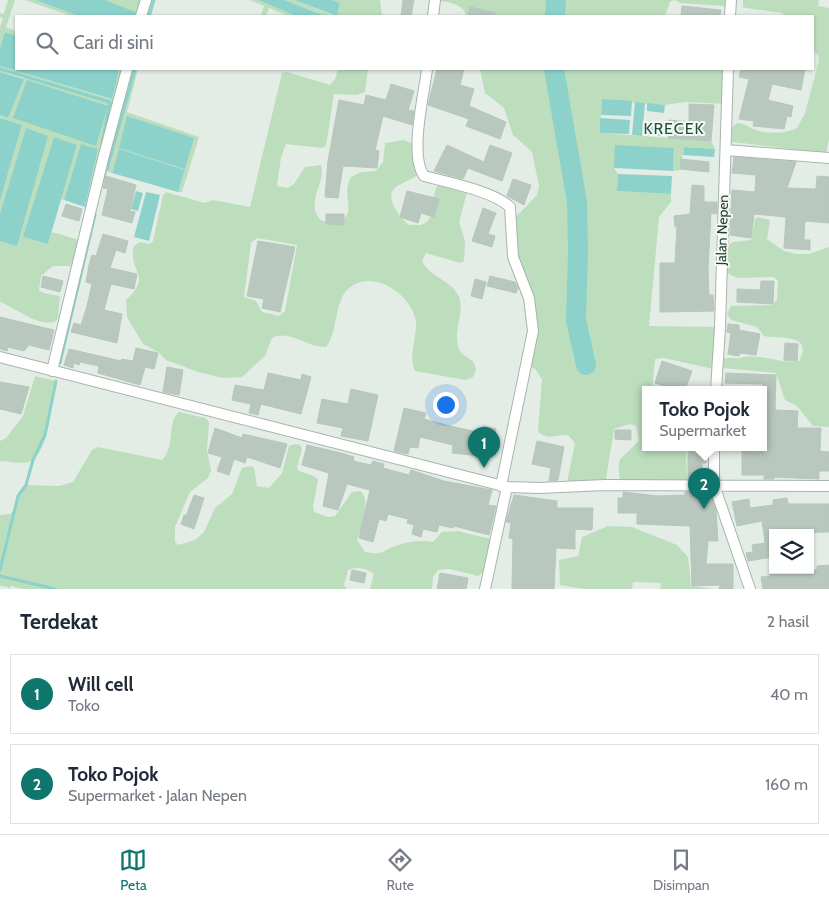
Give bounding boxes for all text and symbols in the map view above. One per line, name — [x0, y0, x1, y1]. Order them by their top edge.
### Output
search box — [15, 15, 814, 70]
icon: search — [33, 29, 61, 57]
text: Cari di sini — [73, 31, 154, 54]
district label: KRECEK — [643, 119, 705, 138]
street label: Jalan Nepen — [712, 194, 732, 267]
popup — [642, 386, 767, 451]
your location — [433, 392, 459, 418]
text: Toko Pojok — [659, 398, 750, 421]
text: Supermarket — [659, 421, 746, 440]
pin: 1 — [468, 427, 500, 468]
pin: 2 — [688, 468, 720, 509]
map controls — [769, 529, 814, 574]
button: layers — [769, 529, 814, 574]
text: Terdekat — [20, 609, 98, 634]
text: 2 hasil — [767, 612, 809, 631]
text: Will cell — [68, 673, 133, 696]
text: 1 — [34, 685, 40, 704]
text: 40 m — [770, 685, 808, 704]
text: Toko — [68, 696, 100, 715]
text: Toko Pojok — [68, 763, 158, 786]
text: 2 — [33, 775, 41, 794]
text: 160 m — [765, 775, 808, 794]
text: Supermarket · Jalan Nepen — [68, 786, 247, 805]
tab: Peta — [119, 846, 147, 894]
tab: Rute — [386, 846, 414, 894]
tab: Disimpan — [653, 846, 710, 894]

